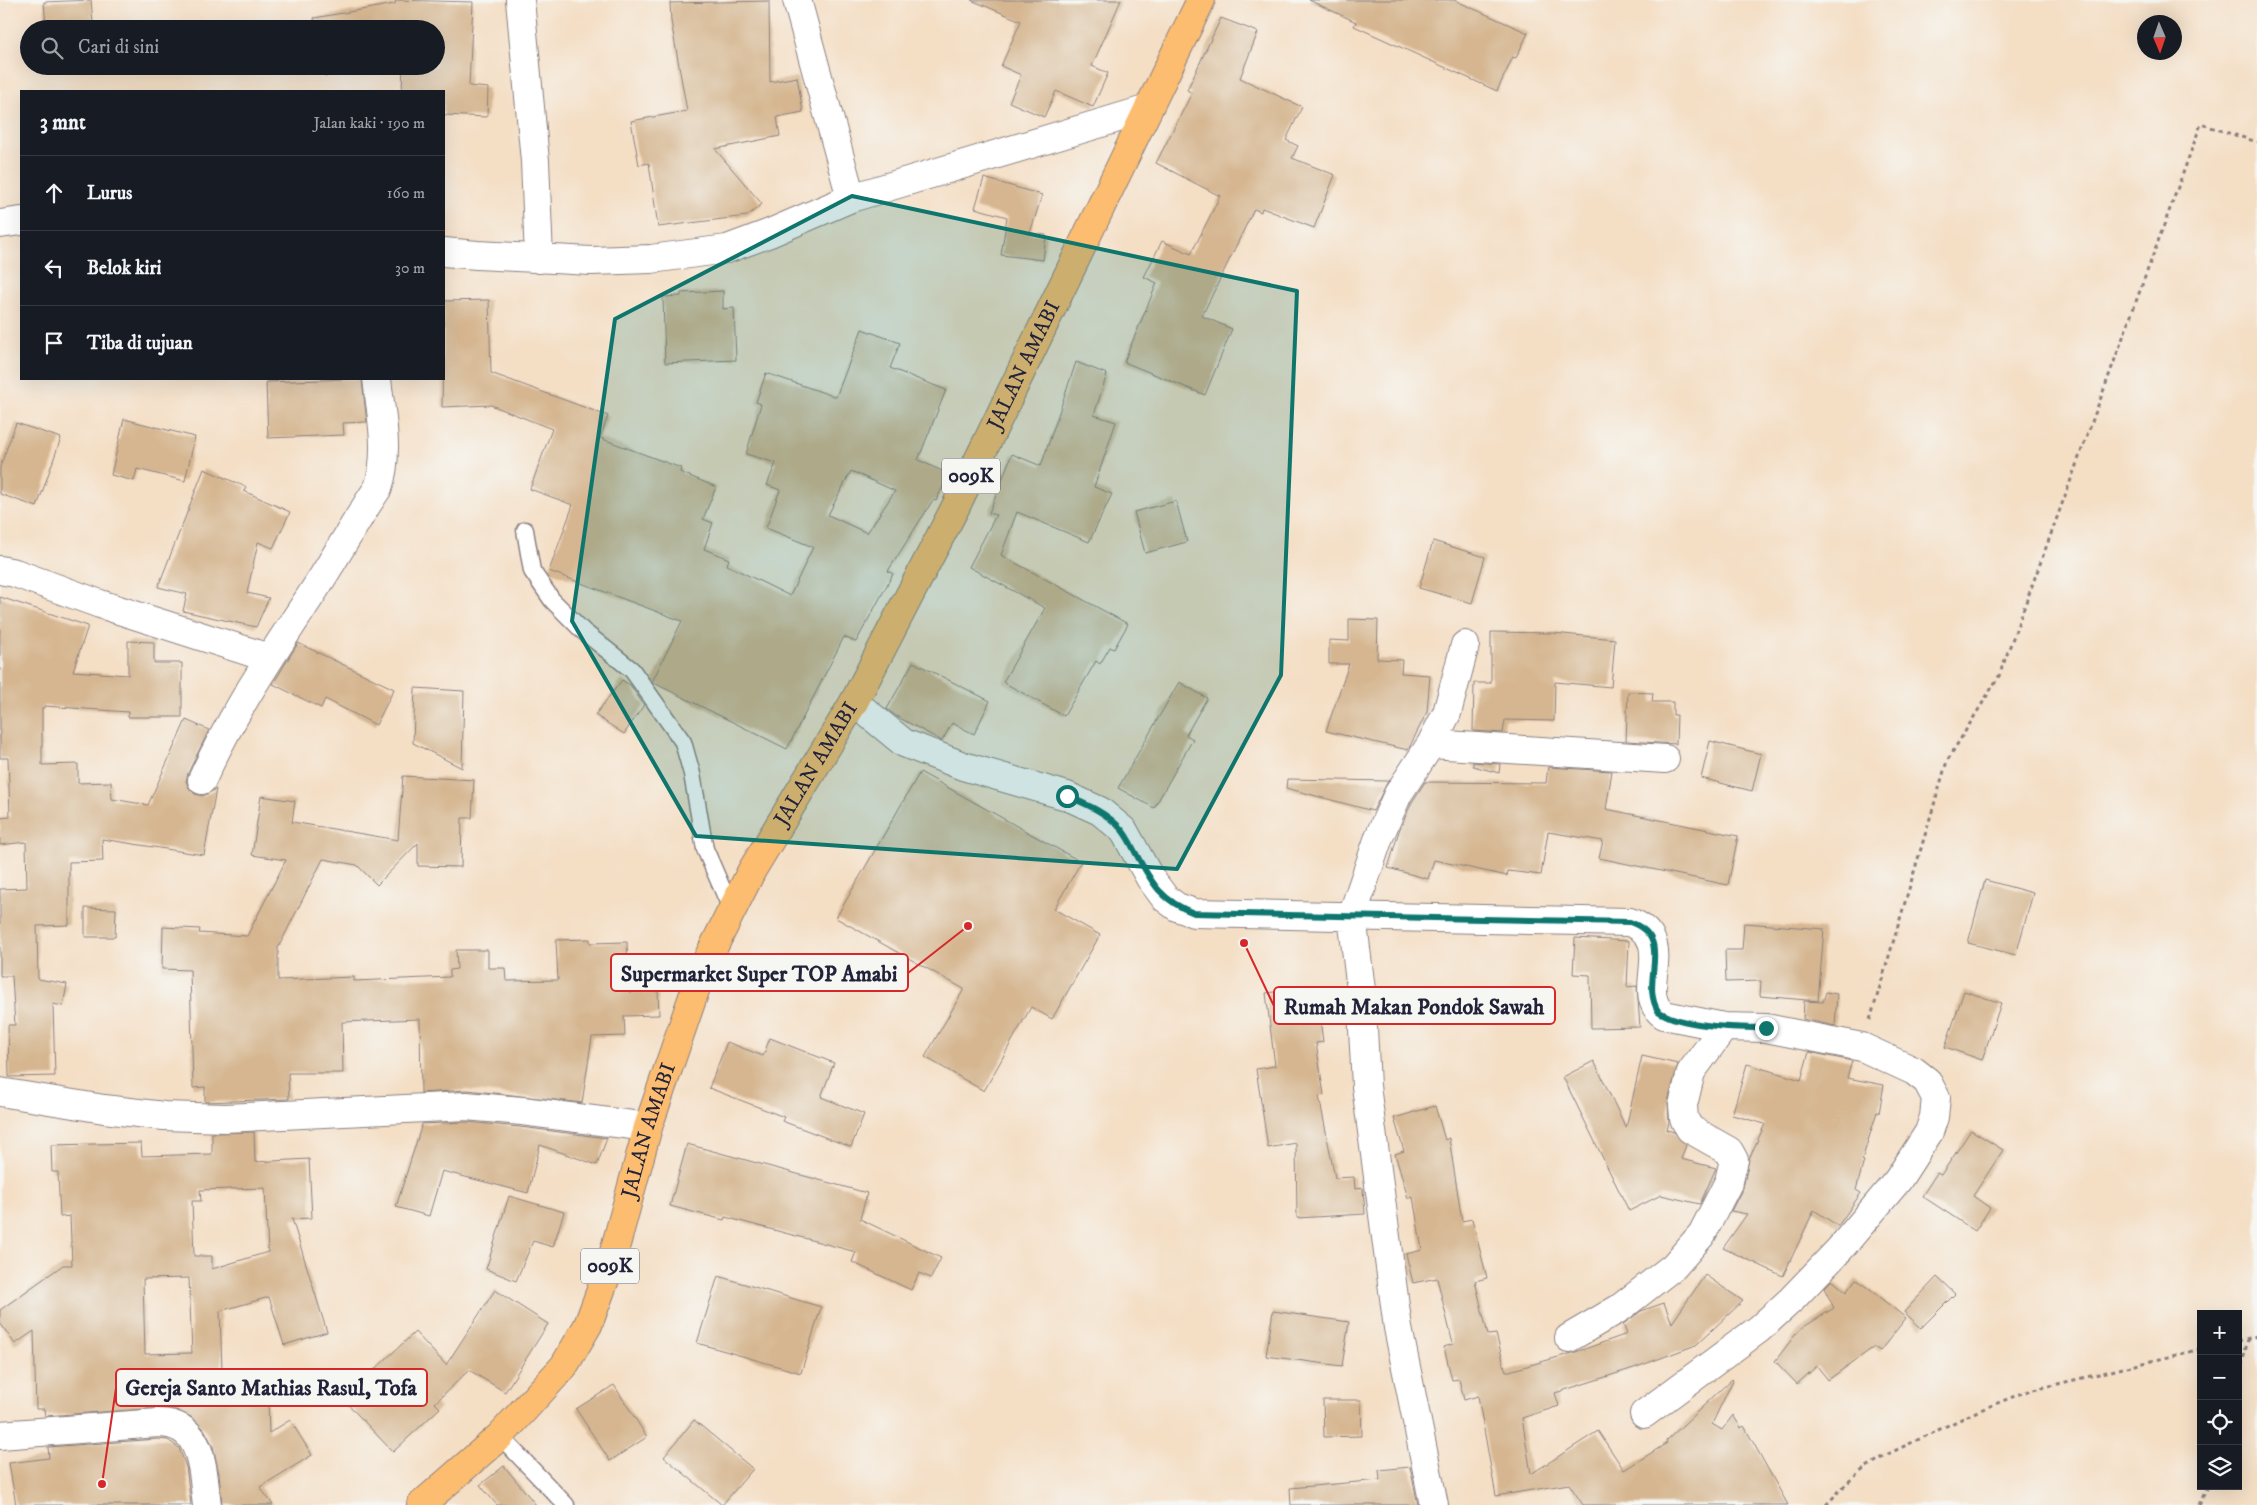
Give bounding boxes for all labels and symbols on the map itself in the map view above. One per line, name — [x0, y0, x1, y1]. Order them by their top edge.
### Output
north arrow — [2137, 15, 2182, 60]
street label: JALAN AMABI — [981, 297, 1066, 436]
road number: 009K — [942, 458, 1000, 494]
street label: JALAN AMABI — [768, 698, 864, 832]
route start — [1056, 785, 1079, 808]
callout: Supermarket Super TOP Amabi — [611, 954, 908, 991]
text: Supermarket Super TOP Amabi — [621, 961, 898, 988]
callout: Rumah Makan Pondok Sawah — [1274, 987, 1555, 1024]
text: Rumah Makan Pondok Sawah — [1284, 994, 1545, 1021]
route end — [1755, 1017, 1778, 1040]
street label: JALAN AMABI — [616, 1060, 682, 1203]
road number: 009K — [581, 1248, 639, 1284]
callout: Gereja Santo Mathias Rasul, Tofa — [116, 1369, 427, 1406]
text: Gereja Santo Mathias Rasul, Tofa — [125, 1375, 417, 1403]

